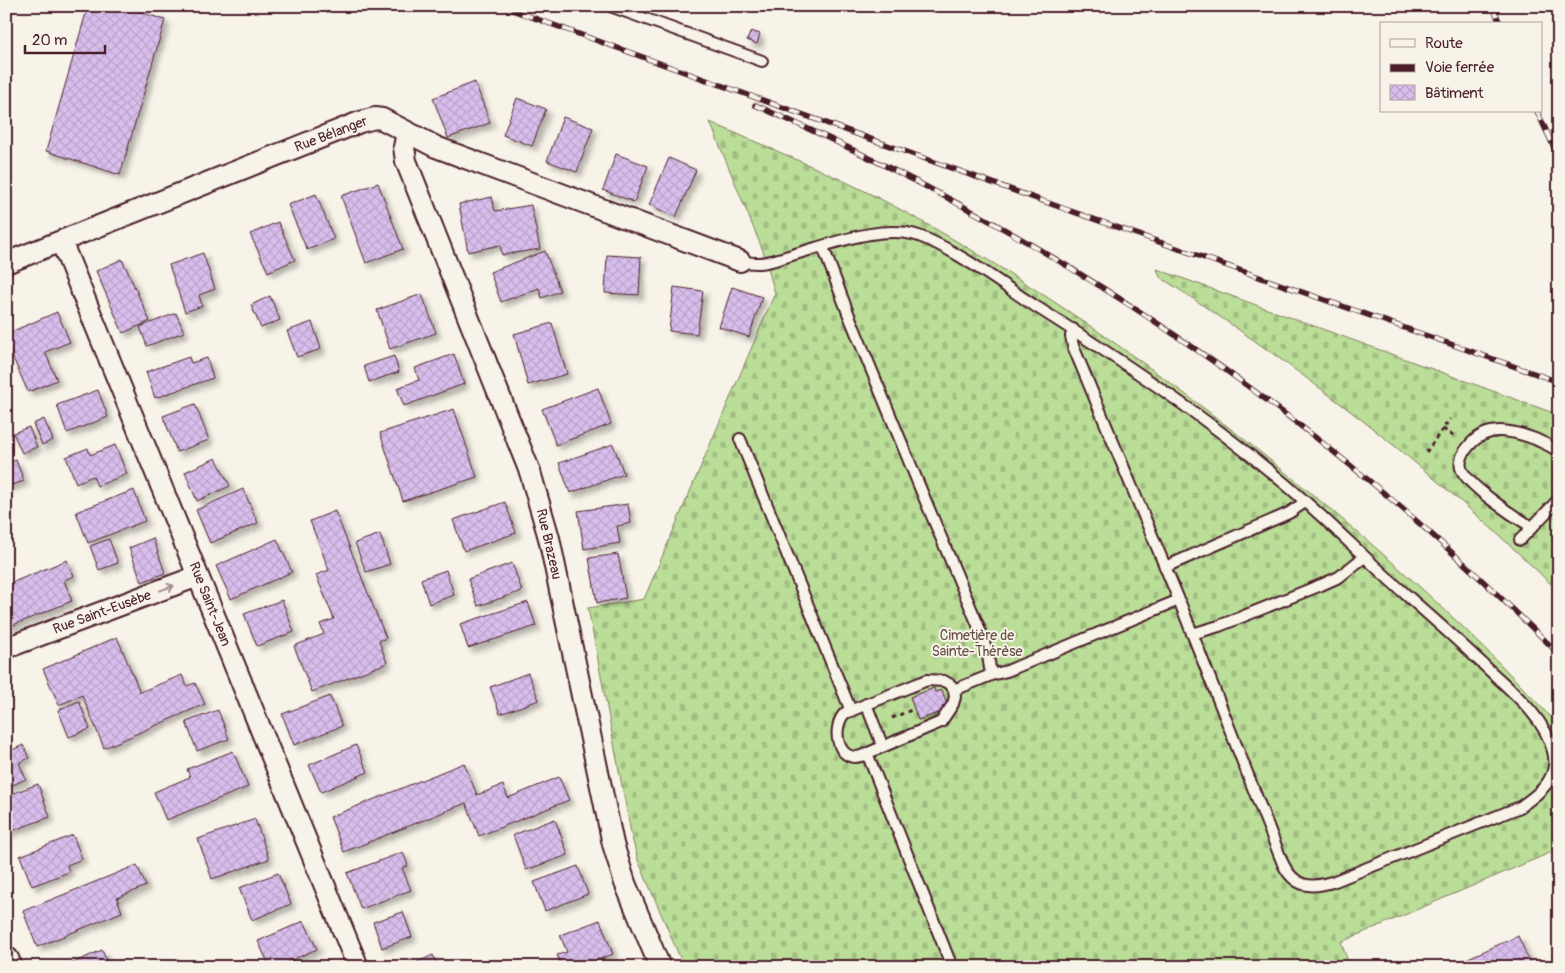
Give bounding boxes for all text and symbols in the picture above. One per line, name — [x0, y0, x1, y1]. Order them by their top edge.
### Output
scale bar — [25, 22, 105, 54]
legend — [1380, 22, 1542, 112]
text: 20 m — [32, 31, 67, 50]
text: Route — [1425, 34, 1463, 53]
text: Voie ferrée — [1425, 58, 1495, 77]
text: Bâtiment — [1425, 84, 1485, 103]
street label: Rue Bélanger — [292, 112, 370, 156]
street label: Rue Brazeau — [533, 507, 565, 581]
street label: Rue Saint-Jean — [185, 559, 235, 649]
one-way arrow — [159, 583, 174, 592]
street label: Rue Saint-Eusèbe — [51, 586, 154, 638]
park label: Cimetière de Sainte-Thérèse — [932, 627, 1022, 660]

